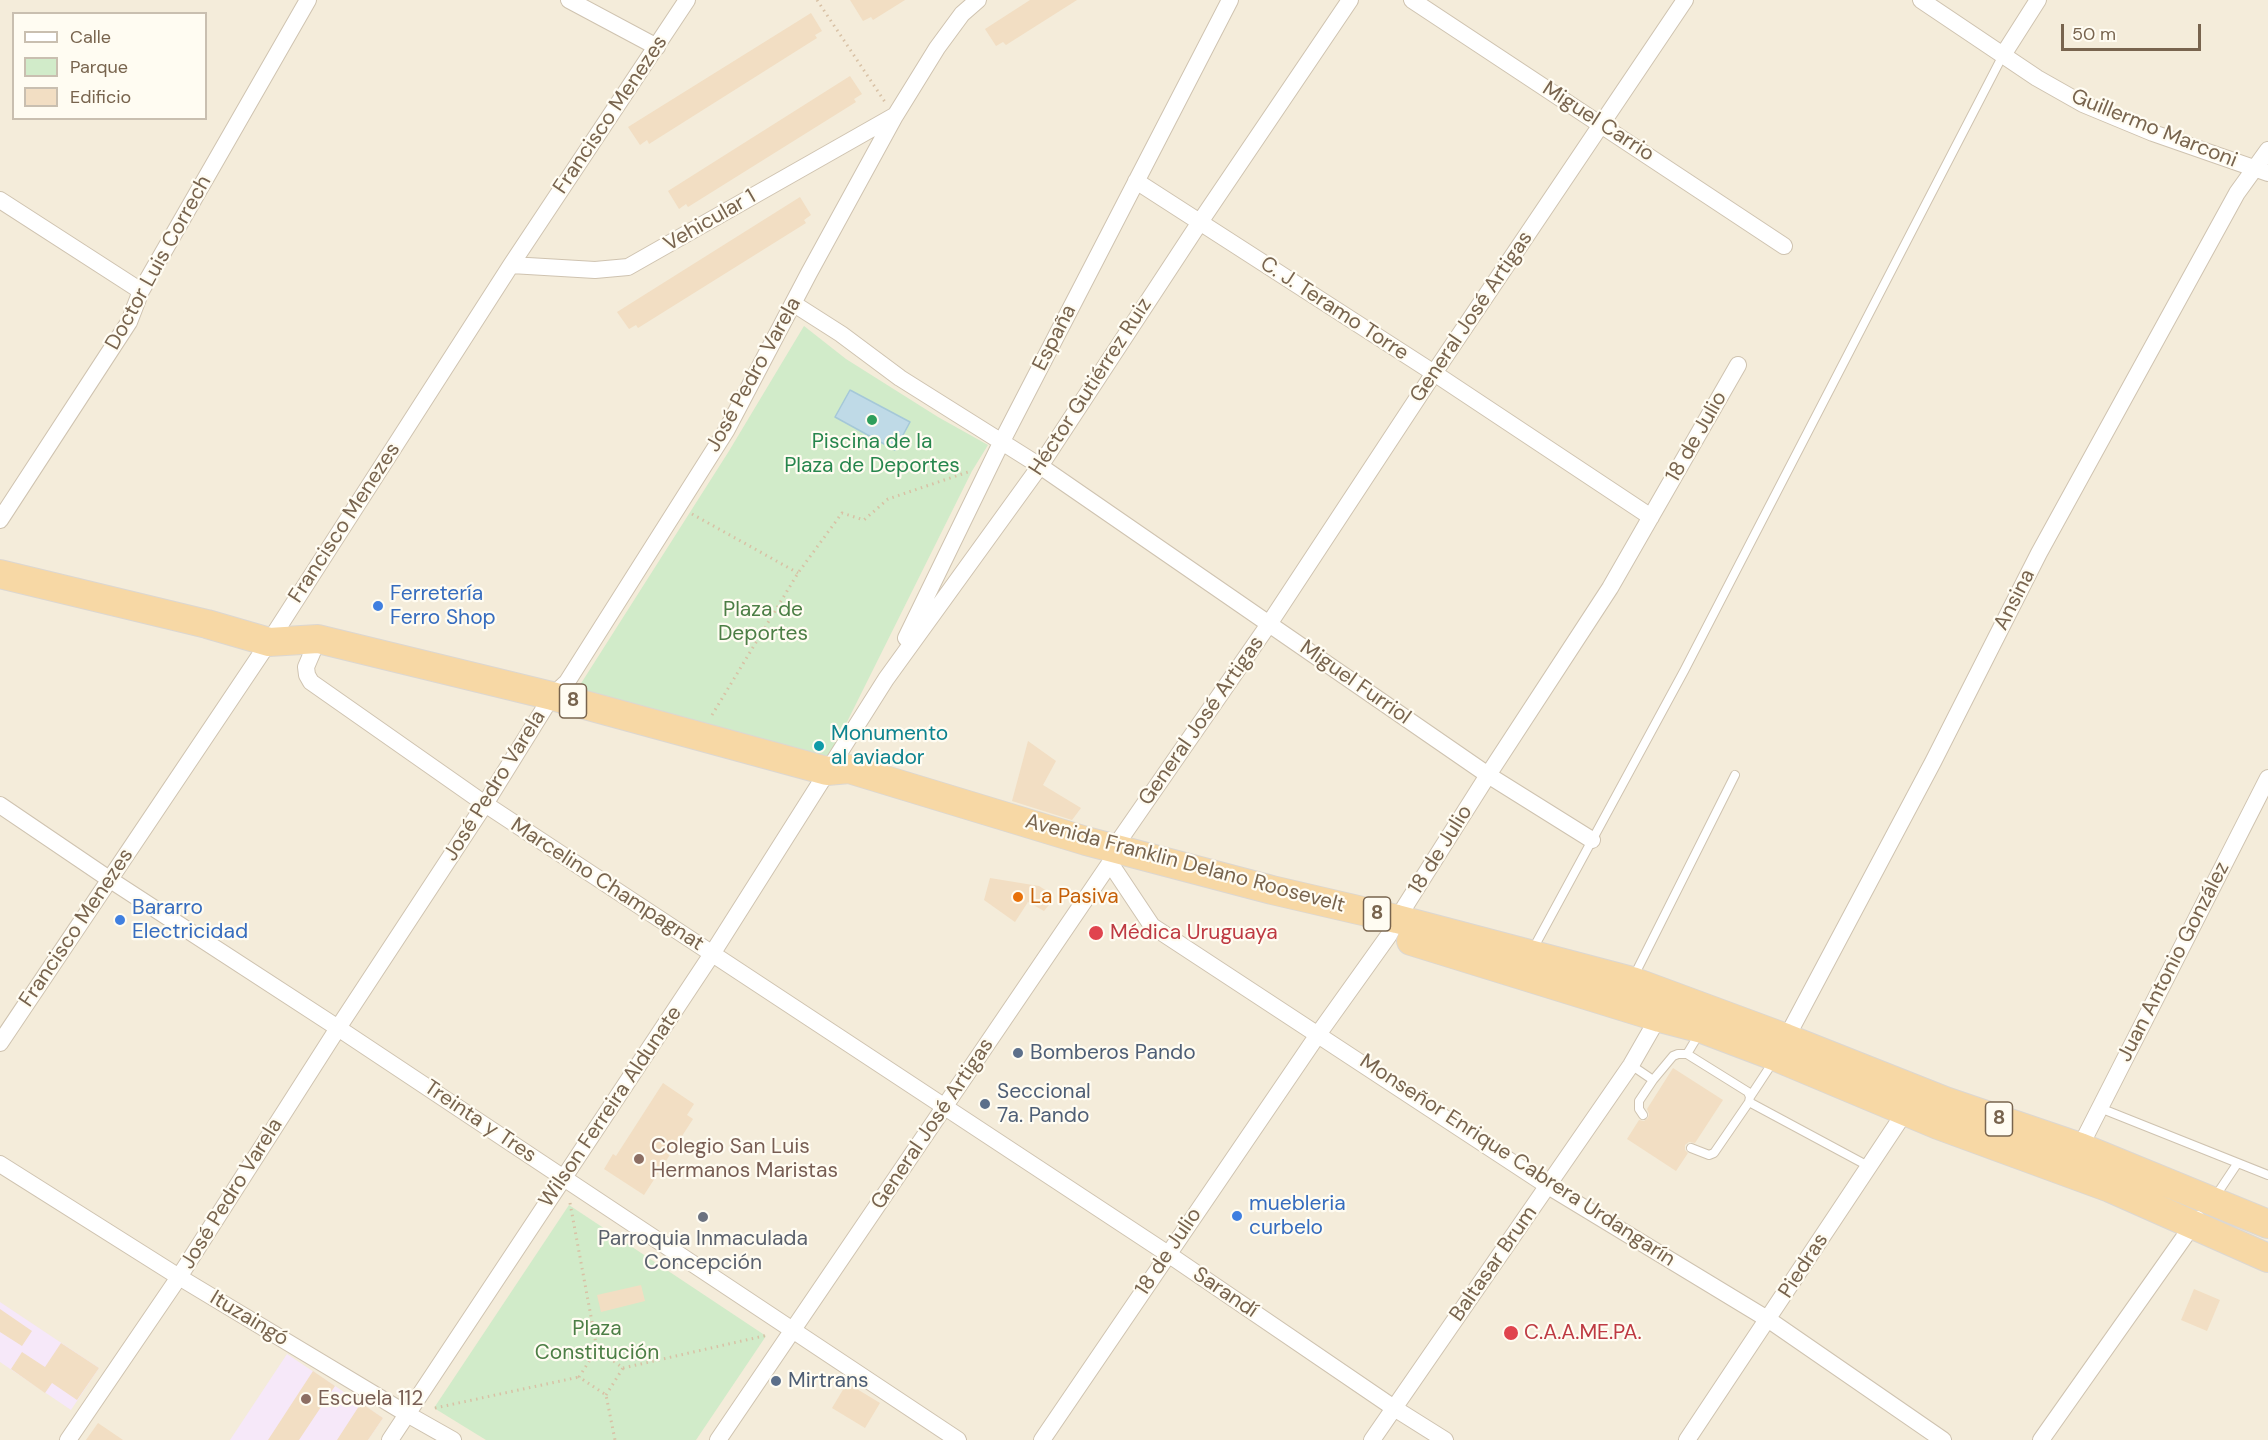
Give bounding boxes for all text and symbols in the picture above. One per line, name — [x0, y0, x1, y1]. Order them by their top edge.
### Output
legend — [12, 12, 207, 120]
scale bar — [2064, 12, 2204, 50]
text: 50 m — [2072, 22, 2116, 46]
text: Calle — [70, 25, 111, 49]
street label: Francisco Menezes — [549, 31, 673, 199]
text: Parque — [70, 55, 128, 79]
street label: Miguel Carrio — [1537, 77, 1659, 167]
street label: Guillermo Marconi — [2067, 84, 2241, 174]
text: Edificio — [70, 85, 131, 109]
street label: Doctor Luis Correch — [101, 171, 217, 355]
street label: Vehicular 1 — [660, 185, 760, 257]
street label: General José Artigas — [1405, 227, 1539, 407]
street label: C. J. Teramo Torre — [1255, 252, 1413, 366]
street label: José Pedro Varela — [701, 293, 807, 457]
street label: Héctor Gutiérrez Ruiz — [1024, 294, 1158, 480]
street label: España — [1028, 301, 1082, 375]
street label: 18 de Julio — [1661, 387, 1733, 487]
marker: Piscina de la Plaza de Deportes — [865, 413, 879, 427]
place label: Piscina de la Plaza de Deportes — [784, 429, 960, 479]
street label: Francisco Menezes — [284, 438, 406, 608]
street label: Ansina — [1989, 565, 2041, 635]
place label: Ferretería Ferro Shop — [390, 581, 496, 631]
park label: Plaza de Deportes — [718, 597, 808, 647]
marker: Ferretería Ferro Shop — [371, 599, 385, 613]
street label: General José Artigas — [1134, 631, 1270, 811]
street label: Miguel Furriol — [1295, 636, 1415, 730]
road number: 8 — [560, 684, 586, 718]
street label: José Pedro Varela — [439, 706, 551, 866]
place label: Monumento al aviador — [831, 721, 948, 771]
marker: Monumento al aviador — [812, 739, 826, 753]
street label: 18 de Julio — [1404, 801, 1478, 899]
street label: Avenida Franklin Delano Roosevelt — [1022, 809, 1348, 919]
street label: Marcelino Champagnat — [506, 813, 708, 957]
street label: Francisco Menezes — [15, 844, 139, 1012]
street label: Juan Antonio González — [2113, 858, 2235, 1066]
place label: La Pasiva — [1030, 884, 1119, 910]
marker: La Pasiva — [1011, 890, 1025, 904]
place label: Bararro Electricidad — [132, 895, 248, 945]
road number: 8 — [1364, 897, 1390, 931]
marker: Bararro Electricidad — [113, 913, 127, 927]
place label: Médica Uruguaya — [1110, 920, 1278, 946]
marker: Médica Uruguaya — [1087, 924, 1105, 942]
street label: Wilson Ferreira Aldunate — [534, 1002, 688, 1212]
street label: General José Artigas — [866, 1034, 1000, 1214]
place label: Bomberos Pando — [1030, 1040, 1196, 1066]
marker: Bomberos Pando — [1011, 1046, 1025, 1060]
street label: Monseñor Enrique Cabrera Urdangarín — [1355, 1049, 1679, 1273]
street label: Treinta y Tres — [419, 1075, 541, 1169]
place label: Seccional 7a. Pando — [997, 1079, 1091, 1129]
marker: Seccional 7a. Pando — [978, 1097, 992, 1111]
road number: 8 — [1986, 1102, 2012, 1136]
street label: José Pedro Varela — [176, 1114, 288, 1274]
place label: Colegio San Luis Hermanos Maristas — [651, 1134, 838, 1184]
marker: Colegio San Luis Hermanos Maristas — [632, 1152, 646, 1166]
place label: muebleria curbelo — [1249, 1191, 1346, 1241]
street label: Baltasar Brum — [1445, 1202, 1543, 1326]
street label: 18 de Julio — [1131, 1203, 1207, 1301]
marker: muebleria curbelo — [1230, 1209, 1244, 1223]
marker: Parroquia Inmaculada Concepción — [696, 1210, 710, 1224]
place label: Parroquia Inmaculada Concepción — [598, 1226, 808, 1276]
street label: Piedras — [1774, 1229, 1834, 1303]
street label: Sarandí — [1188, 1262, 1262, 1324]
street label: Ituzaingó — [205, 1286, 293, 1352]
park label: Plaza Constitución — [535, 1316, 659, 1366]
place label: C.A.A.ME.PA. — [1524, 1320, 1642, 1346]
marker: C.A.A.ME.PA. — [1502, 1324, 1520, 1342]
place label: Mirtrans — [788, 1368, 868, 1394]
marker: Mirtrans — [769, 1374, 783, 1388]
place label: Escuela 112 — [318, 1386, 423, 1412]
marker: Escuela 112 — [299, 1392, 313, 1406]

